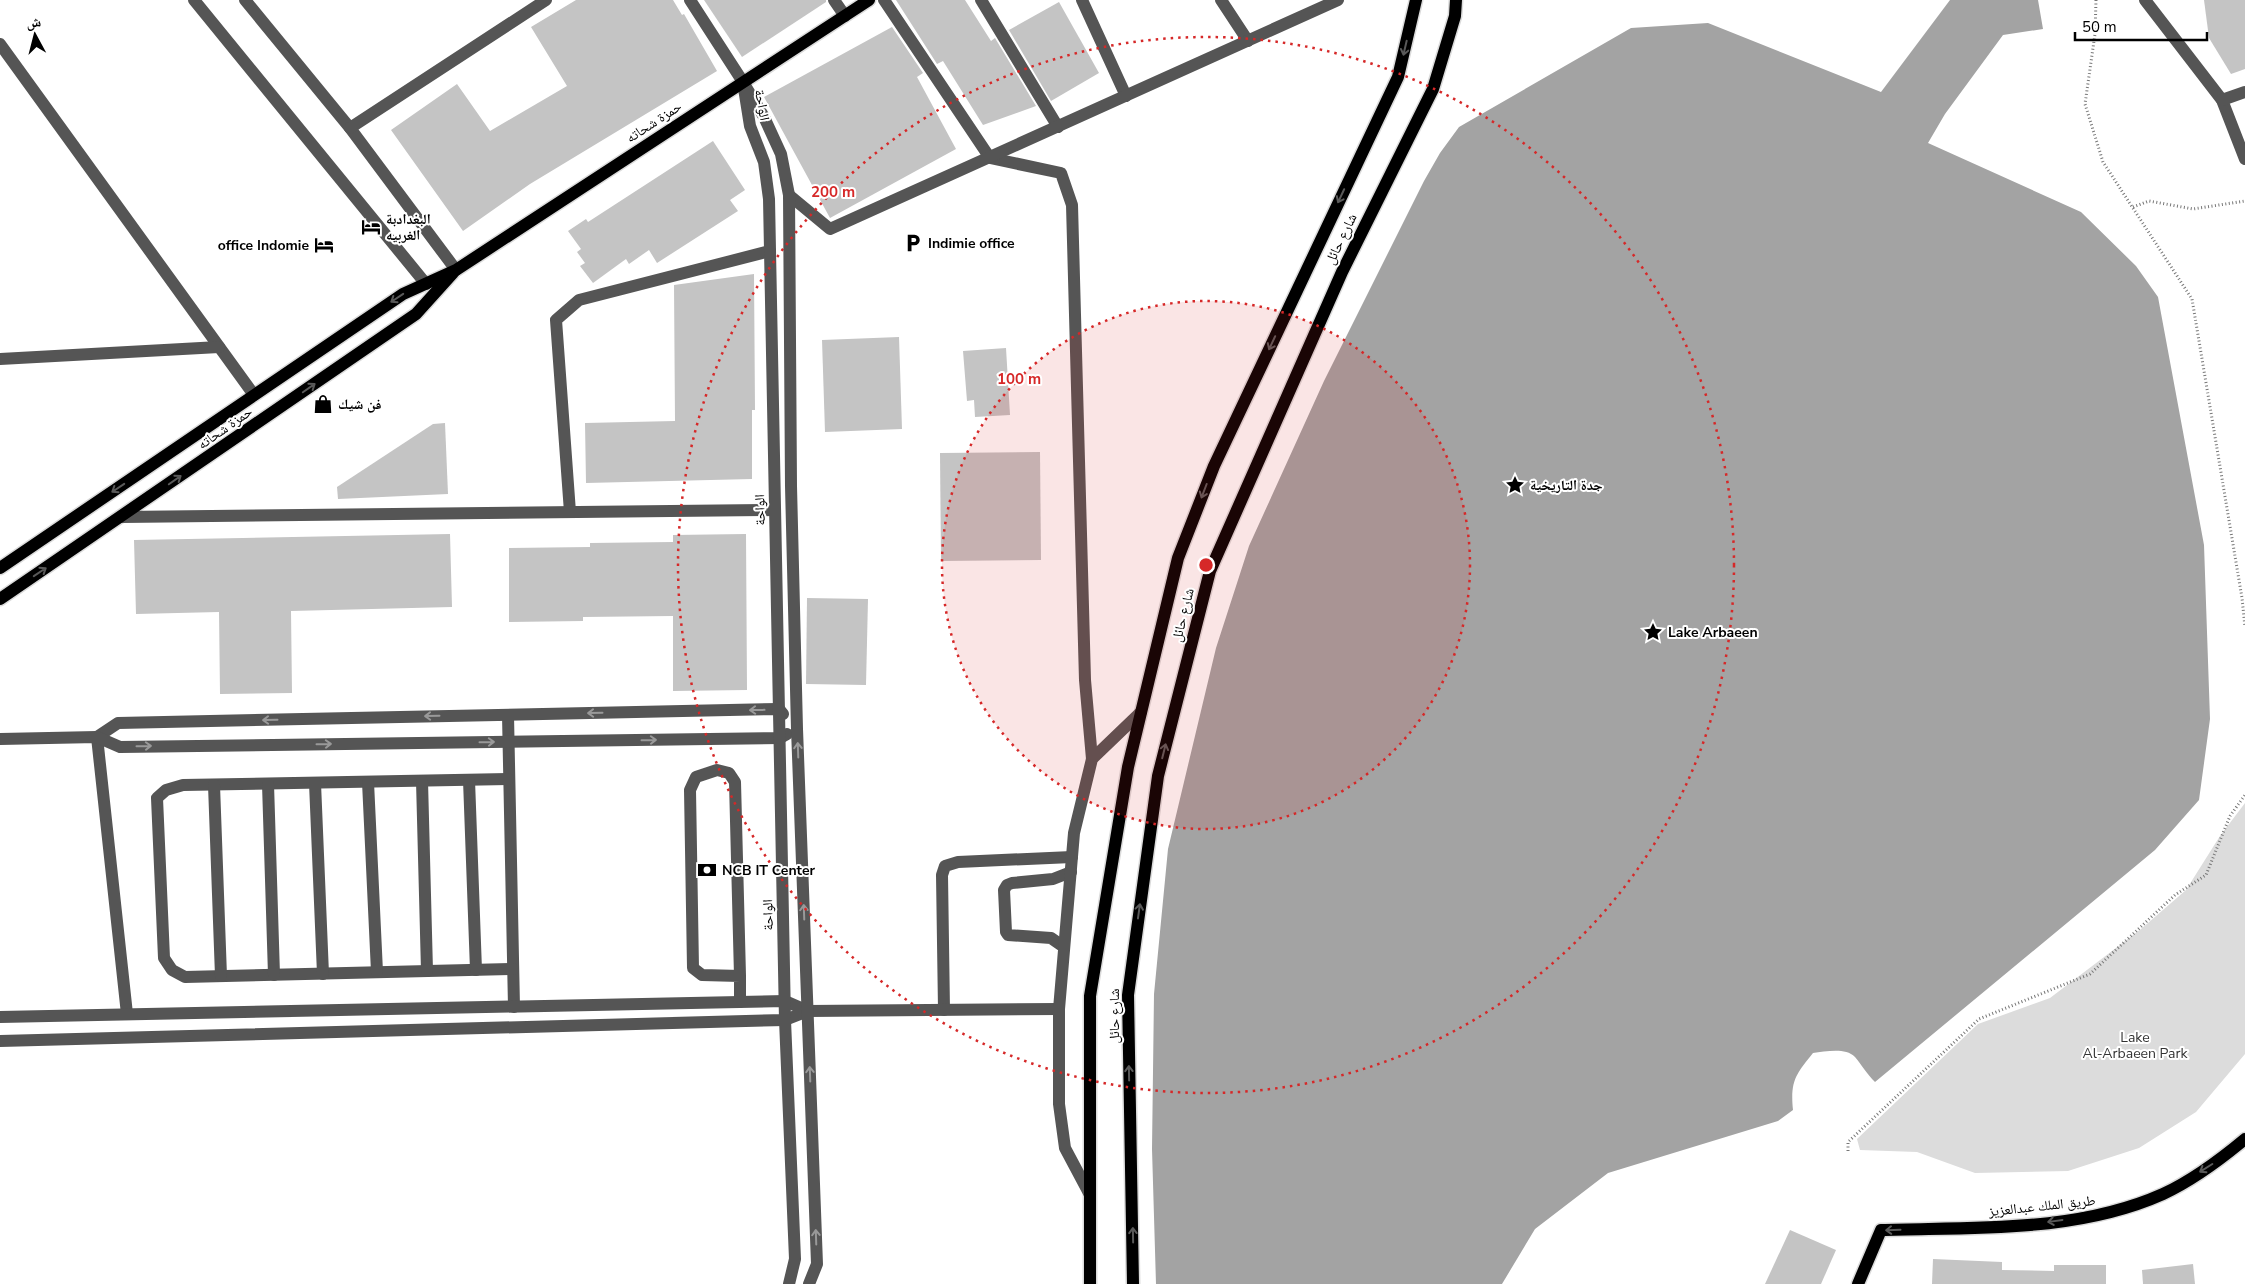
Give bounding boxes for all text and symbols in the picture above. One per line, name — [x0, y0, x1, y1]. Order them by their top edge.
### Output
north arrow — [10, 10, 60, 60]
scale bar — [2075, 10, 2208, 42]
text: ش — [25, 12, 42, 33]
text: 50 m — [2082, 17, 2117, 37]
one-way arrow — [1400, 39, 1409, 55]
street label: الواحة — [750, 88, 774, 122]
street label: حمزة شحاته — [622, 97, 686, 147]
text: 200 m — [811, 182, 855, 202]
one-way arrow — [1336, 188, 1346, 203]
place label: البغدادبة الغربيه — [386, 210, 431, 245]
street label: شارع حائل — [1320, 210, 1362, 268]
hotel icon: البغدادبة الغربيه — [360, 216, 382, 238]
parking icon: Indimie office — [902, 232, 924, 254]
hotel icon: office Indomie — [313, 234, 335, 256]
place label: Indimie office — [928, 234, 1015, 253]
place label: office Indomie — [218, 236, 309, 255]
one-way arrow — [390, 293, 404, 304]
one-way arrow — [1267, 335, 1276, 350]
text: 100 m — [997, 369, 1041, 389]
one-way arrow — [301, 383, 315, 393]
shop icon: فن شيك — [312, 393, 334, 415]
place label: فن شيك — [338, 395, 381, 414]
street label: حمزة شحاته — [194, 402, 256, 454]
place icon: جدة التاريخية — [1504, 474, 1526, 496]
one-way arrow — [168, 475, 182, 485]
place label: جدة التاريخية — [1530, 476, 1603, 495]
one-way arrow — [111, 483, 125, 493]
one-way arrow — [1199, 483, 1208, 498]
street label: الواحة — [750, 494, 770, 526]
centre of rings — [1197, 556, 1215, 574]
one-way arrow — [33, 567, 47, 577]
street label: شارع حائل — [1167, 586, 1199, 644]
place icon: Lake Arbaeen — [1642, 621, 1664, 643]
place label: Lake Arbaeen — [1668, 623, 1758, 642]
one-way arrow — [749, 705, 766, 715]
one-way arrow — [587, 708, 603, 718]
one-way arrow — [424, 712, 440, 721]
one-way arrow — [262, 715, 278, 725]
one-way arrow — [640, 735, 657, 745]
one-way arrow — [478, 737, 494, 747]
one-way arrow — [316, 739, 332, 749]
one-way arrow — [136, 741, 152, 751]
one-way arrow — [793, 742, 803, 758]
one-way arrow — [1160, 743, 1169, 759]
bank icon: NCB IT Center — [696, 859, 718, 881]
place label: NCB IT Center — [722, 861, 815, 880]
street label: الواحة — [758, 899, 778, 931]
one-way arrow — [1134, 903, 1144, 919]
one-way arrow — [800, 904, 809, 920]
street label: شارع حائل — [1105, 989, 1124, 1043]
park label: Lake Al-Arbaeen Park — [2082, 1028, 2189, 1063]
one-way arrow — [1124, 1065, 1134, 1082]
one-way arrow — [806, 1067, 815, 1083]
one-way arrow — [2200, 1163, 2214, 1173]
street label: طريق الملك عبدالعزيز — [1986, 1191, 2097, 1221]
one-way arrow — [2047, 1216, 2063, 1226]
one-way arrow — [1885, 1225, 1901, 1234]
one-way arrow — [1128, 1228, 1137, 1244]
one-way arrow — [812, 1229, 821, 1245]

